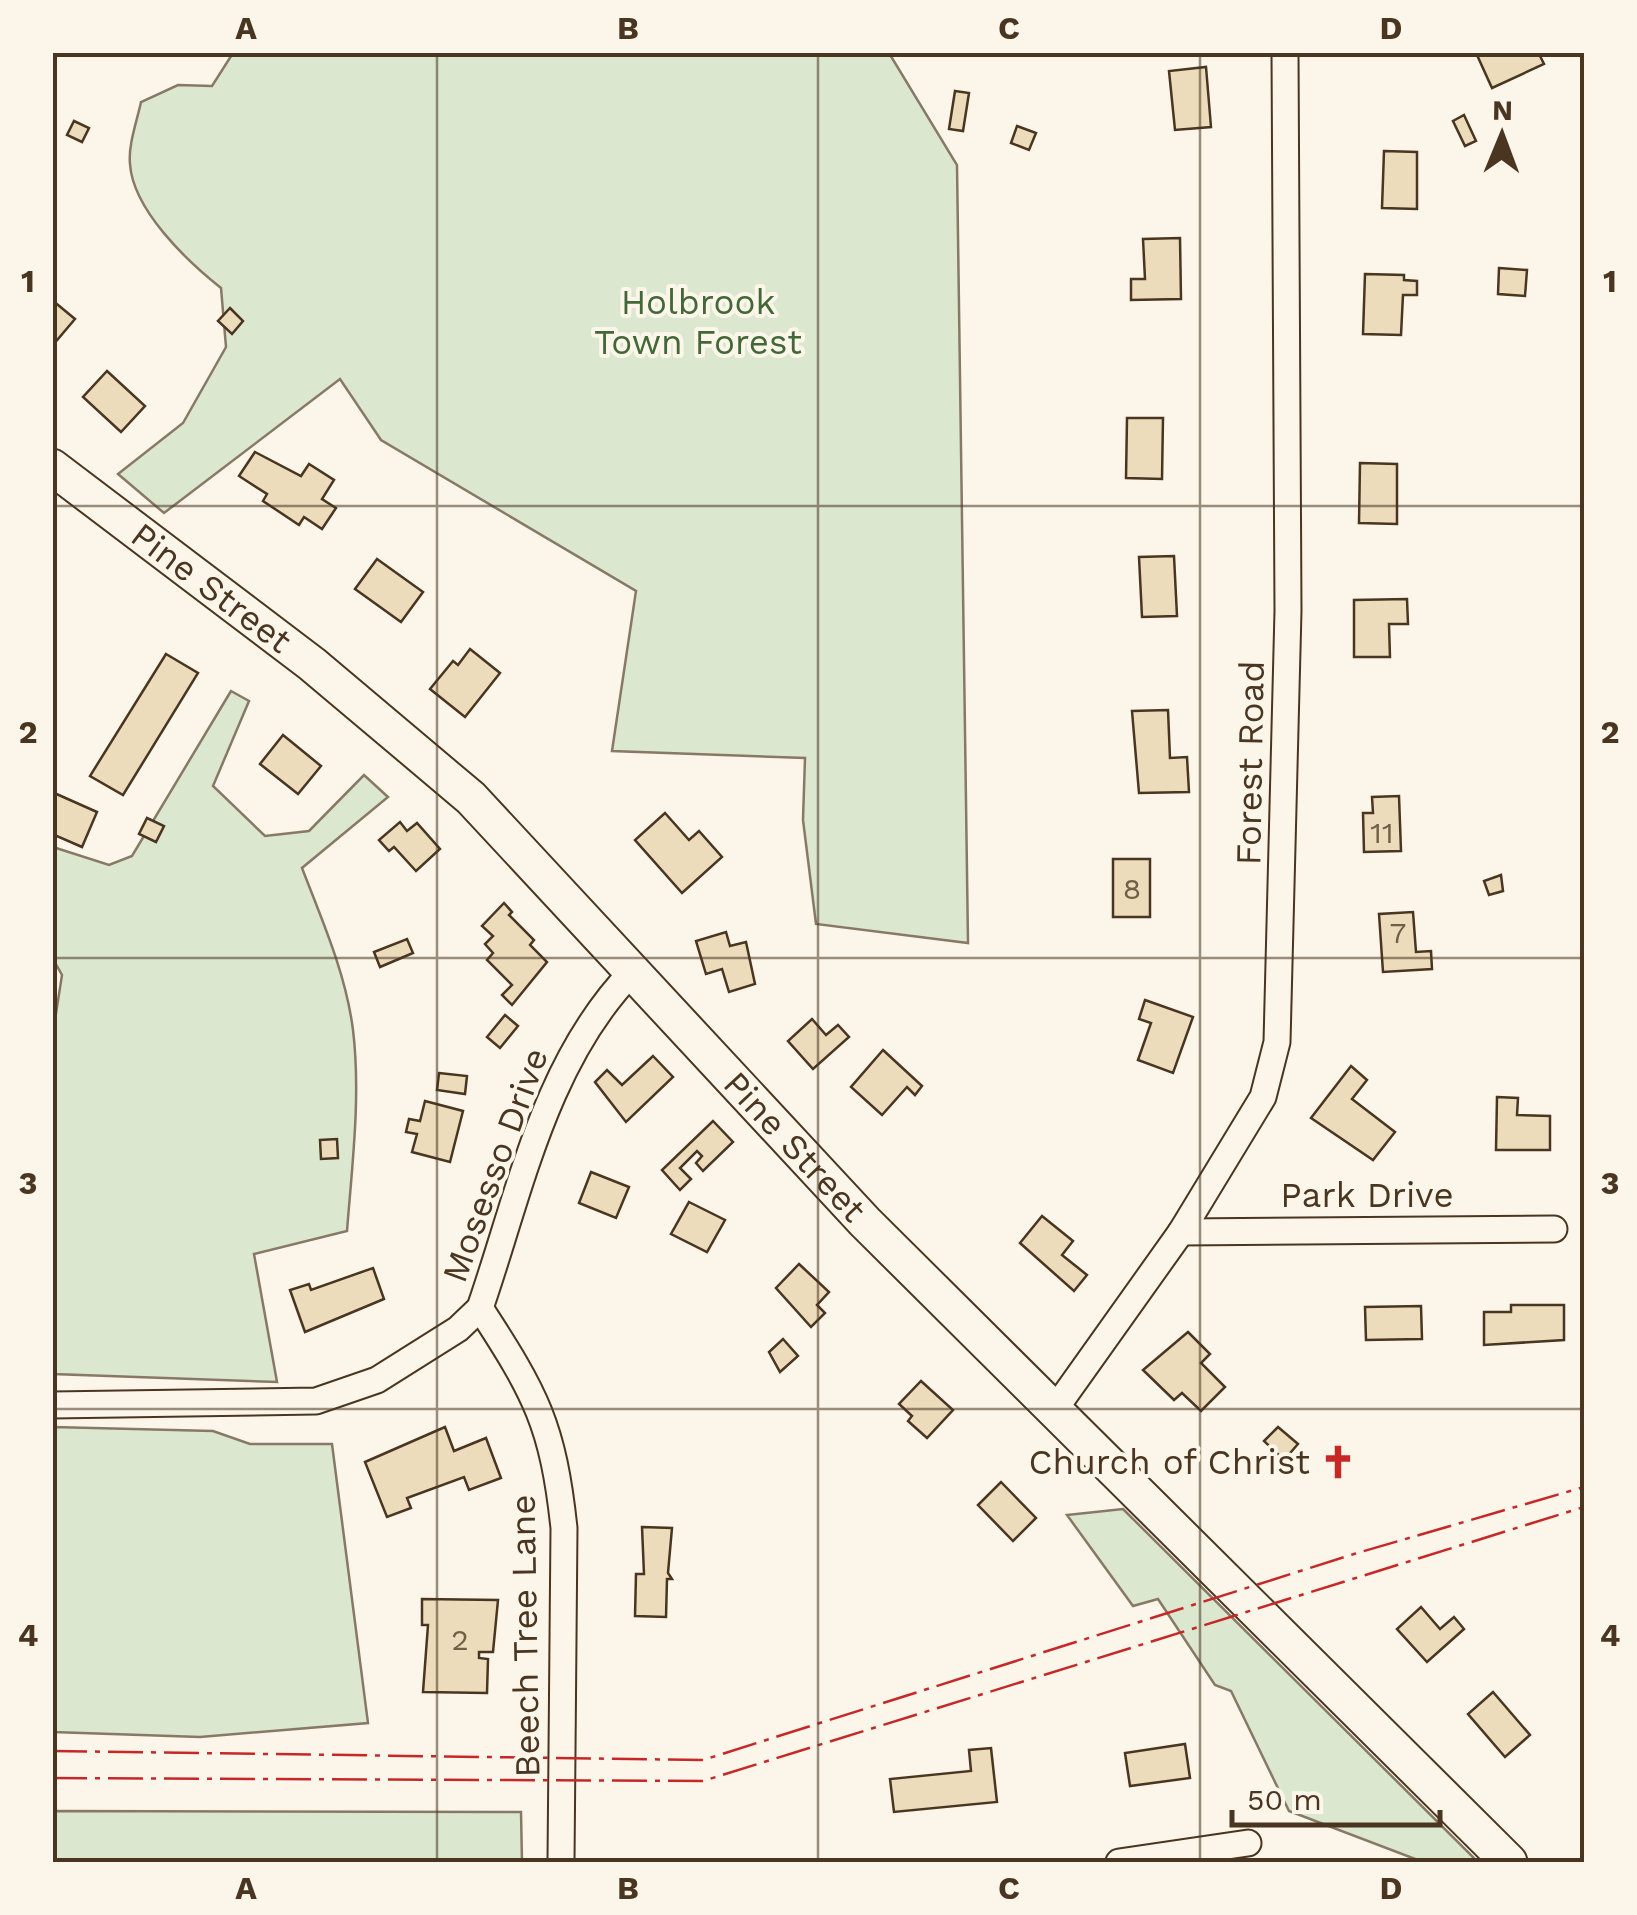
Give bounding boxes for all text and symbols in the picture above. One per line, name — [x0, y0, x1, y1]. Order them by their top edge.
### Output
text: A — [235, 9, 257, 47]
text: B — [617, 9, 639, 47]
text: C — [998, 9, 1020, 47]
text: D — [1380, 9, 1402, 47]
north arrow — [1452, 85, 1552, 185]
text: N — [1492, 94, 1513, 127]
text: 1 — [21, 262, 35, 300]
text: 1 — [1603, 262, 1617, 300]
park label: Holbrook Town Forest — [594, 281, 802, 363]
street label: Pine Street — [123, 514, 300, 662]
street label: Forest Road — [1227, 660, 1273, 866]
text: 2 — [18, 713, 38, 751]
text: 2 — [1600, 713, 1620, 751]
house number: 11 — [1370, 815, 1394, 850]
house number: 8 — [1123, 871, 1141, 906]
house number: 7 — [1390, 915, 1406, 950]
street label: Mosesso Drive — [433, 1042, 557, 1288]
street label: Pine Street — [715, 1063, 875, 1231]
text: 3 — [19, 1164, 37, 1202]
text: 3 — [1601, 1164, 1619, 1202]
street label: Park Drive — [1280, 1174, 1454, 1216]
place label: Church of Christ — [1028, 1441, 1310, 1483]
church icon: Church of Christ — [1319, 1443, 1357, 1481]
street label: Beech Tree Lane — [502, 1494, 548, 1778]
text: 4 — [18, 1616, 38, 1654]
text: 4 — [1600, 1616, 1620, 1654]
house number: 2 — [451, 1622, 469, 1657]
scale bar — [1232, 1765, 1440, 1827]
text: 50 m — [1247, 1782, 1322, 1817]
text: A — [235, 1869, 257, 1907]
text: B — [617, 1869, 639, 1907]
text: C — [998, 1869, 1020, 1907]
text: D — [1380, 1869, 1402, 1907]

